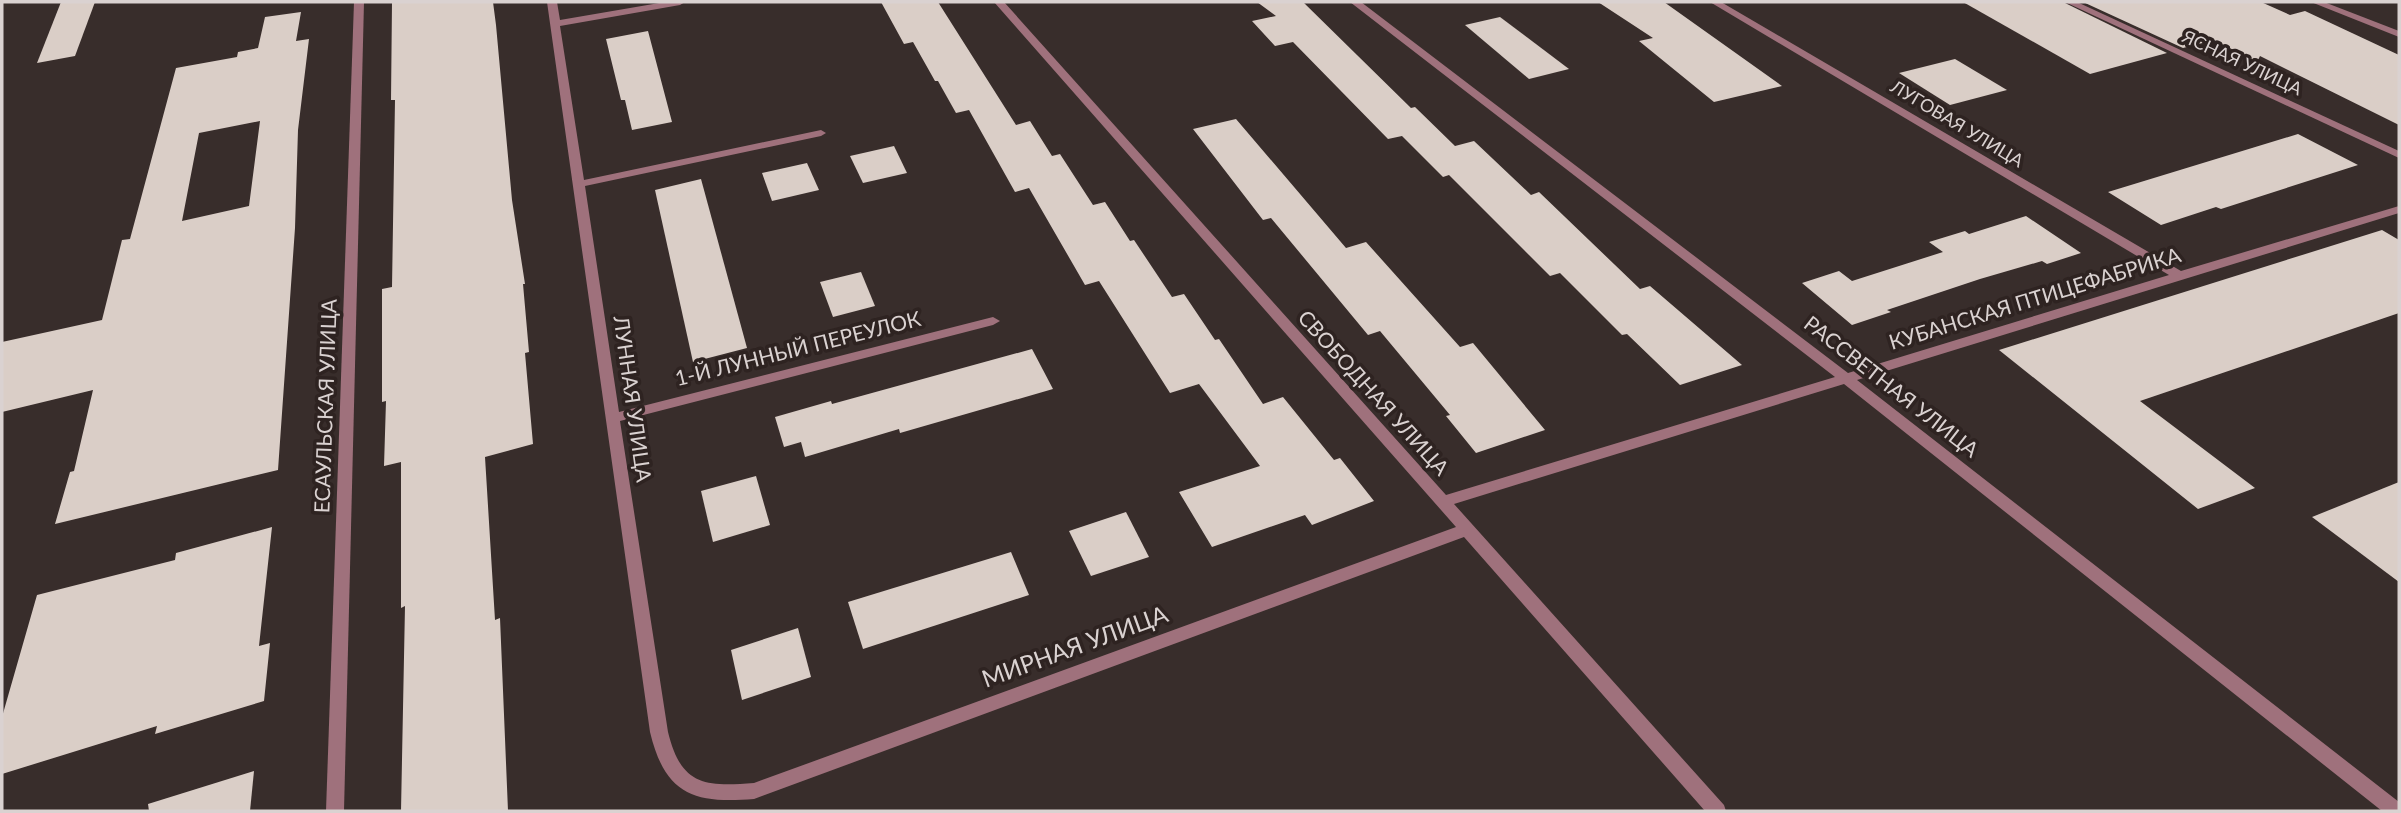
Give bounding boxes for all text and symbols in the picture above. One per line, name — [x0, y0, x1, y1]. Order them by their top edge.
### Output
street label: ЯСНАЯ УЛИЦА — [2178, 24, 2307, 100]
street label: ЛУГОВАЯ УЛИЦА — [1886, 74, 2029, 172]
street label: КУБАНСКАЯ ПТИЦЕФАБРИКА — [1886, 241, 2184, 354]
street label: ЕСАУЛЬСКАЯ УЛИЦА — [308, 297, 341, 514]
street label: СВОБОДНАЯ УЛИЦА — [1293, 304, 1455, 480]
street label: 1-Й ЛУННЫЙ ПЕРЕУЛОК — [672, 305, 923, 390]
street label: РАССВЕТНАЯ УЛИЦА — [1800, 310, 1985, 462]
street label: ЛУННАЯ УЛИЦА — [609, 313, 658, 484]
street label: МИРНАЯ УЛИЦА — [977, 598, 1172, 693]

